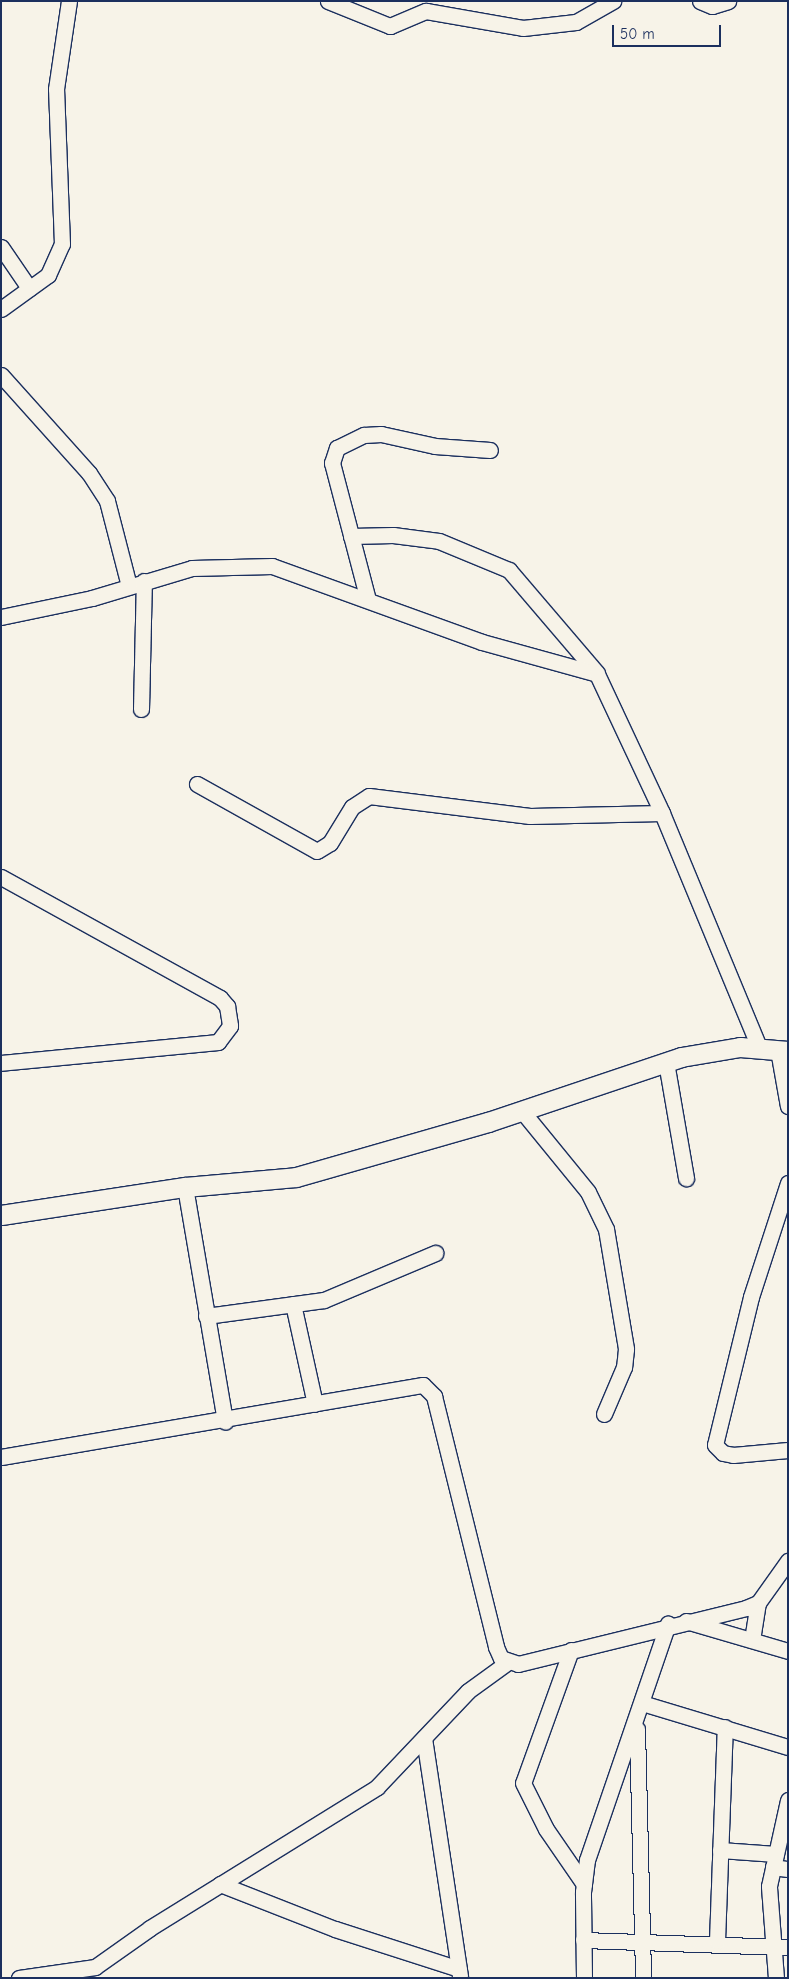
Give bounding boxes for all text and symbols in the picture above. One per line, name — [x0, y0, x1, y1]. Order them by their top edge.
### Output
scale bar — [614, 15, 723, 47]
text: 50 m — [620, 25, 655, 43]

